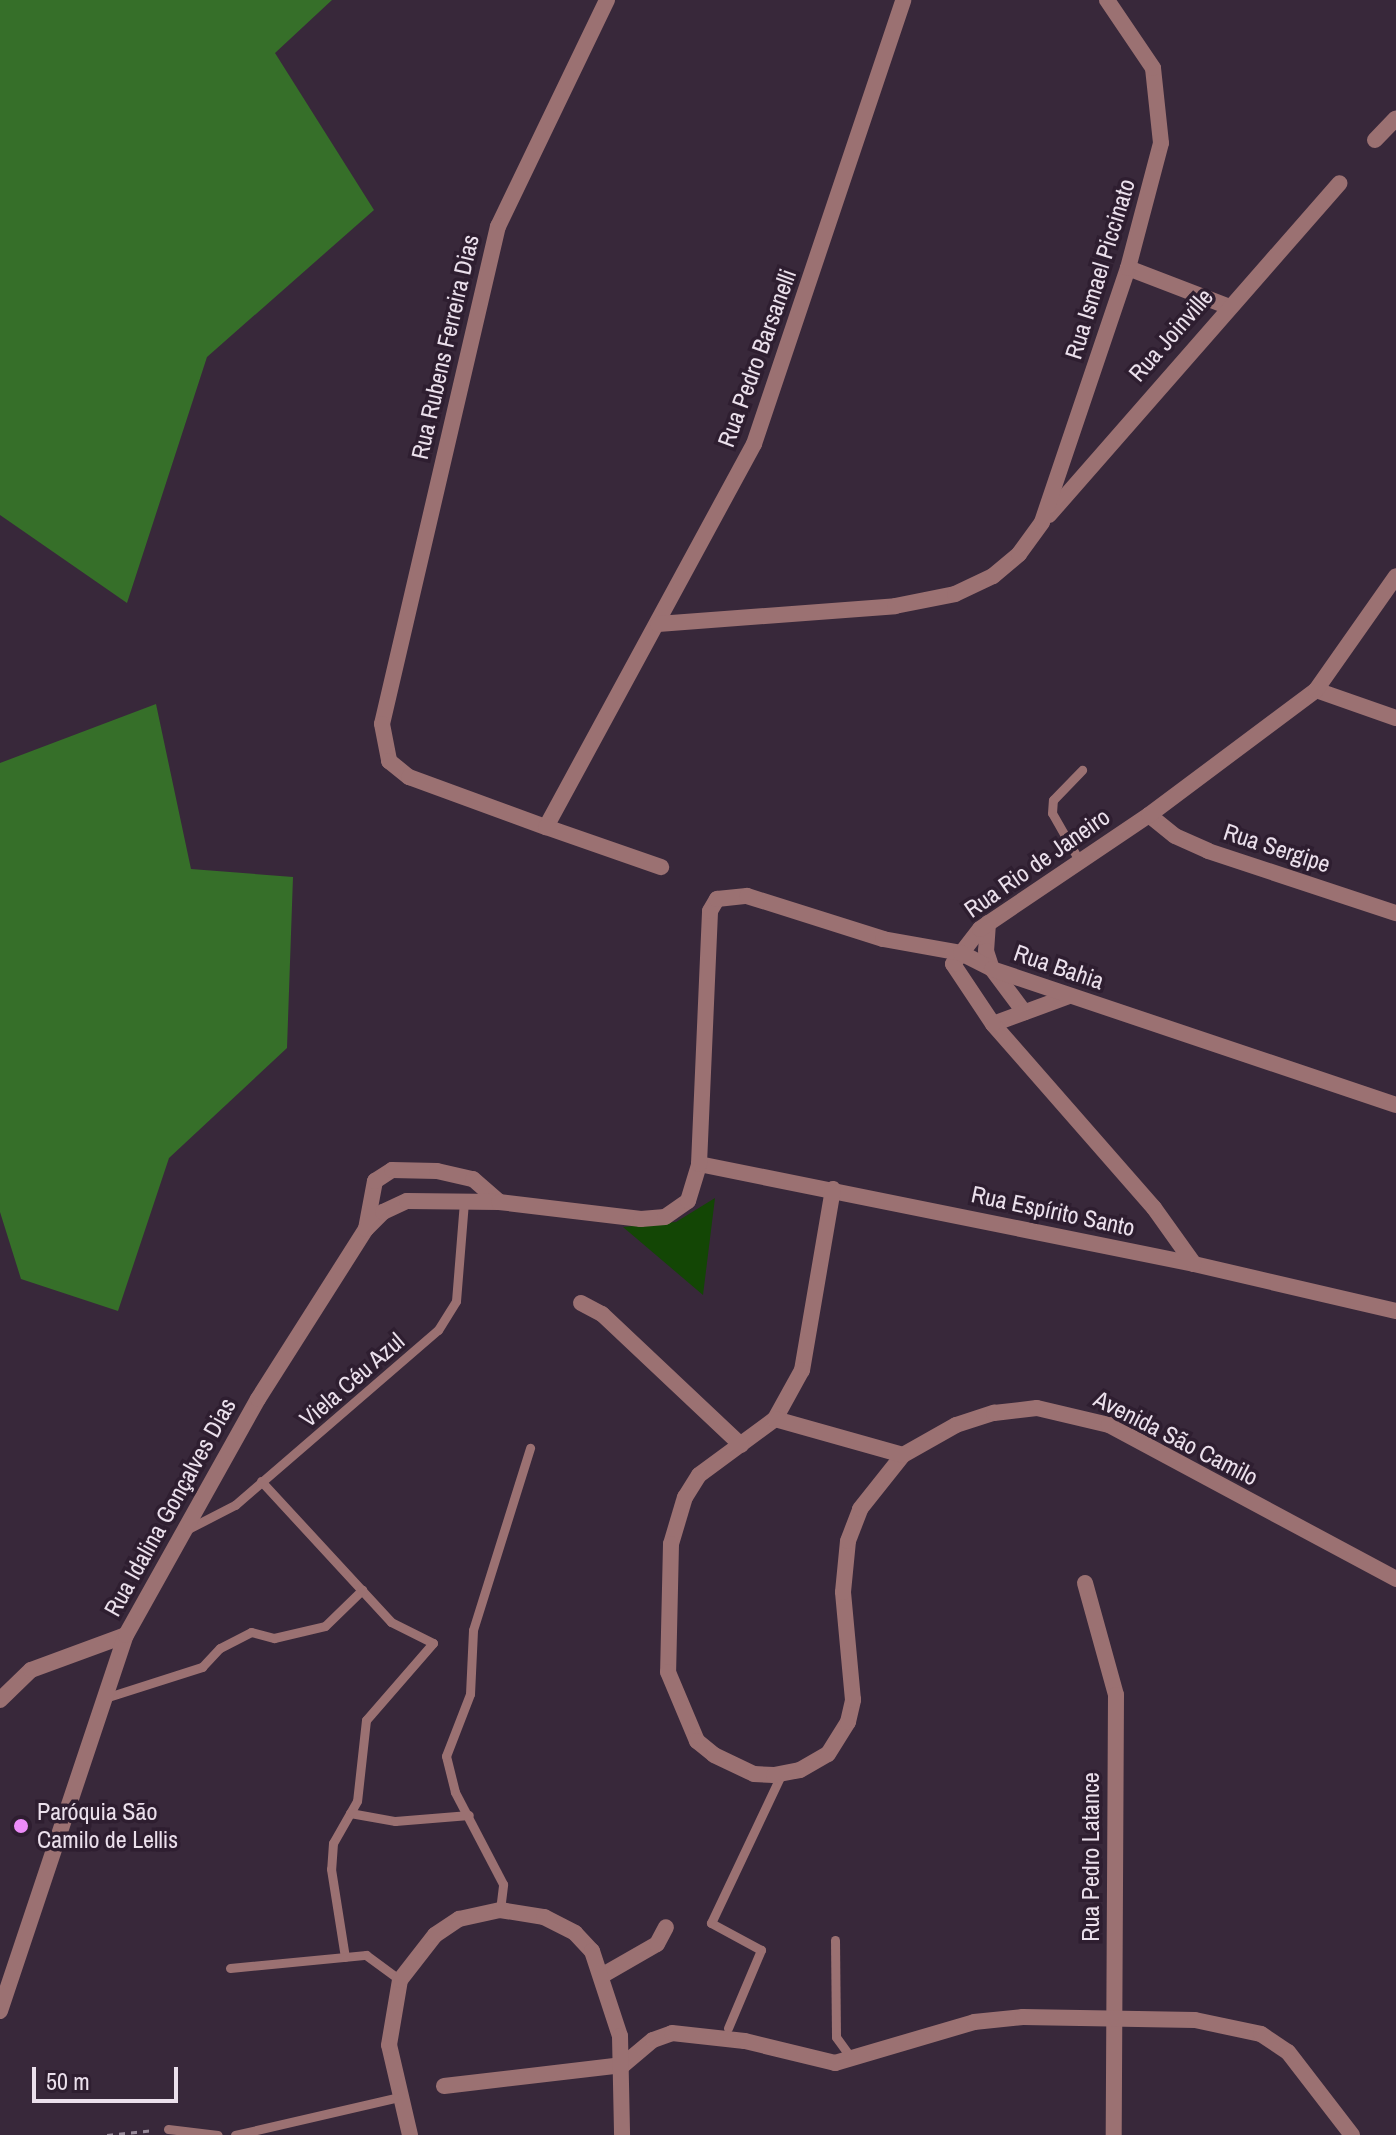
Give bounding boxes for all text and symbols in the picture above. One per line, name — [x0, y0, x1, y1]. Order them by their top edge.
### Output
street label: Rua Ismael Piccinato — [1059, 175, 1141, 363]
street label: Rua Rubens Ferreira Dias — [405, 232, 485, 462]
street label: Rua Pedro Barsanelli — [711, 265, 803, 451]
street label: Rua Joinville — [1123, 283, 1219, 387]
street label: Rua Rio de Janeiro — [959, 802, 1115, 924]
street label: Rua Sergipe — [1220, 817, 1334, 879]
street label: Rua Bahia — [1010, 938, 1108, 996]
street label: Rua Espírito Santo — [969, 1180, 1137, 1242]
street label: Viela Céu Azul — [294, 1327, 410, 1433]
street label: Avenida São Camilo — [1089, 1384, 1263, 1492]
street label: Rua Idalina Gonçalves Dias — [98, 1393, 242, 1621]
street label: Rua Pedro Latance — [1077, 1772, 1105, 1942]
place label: Paróquia São Camilo de Lellis — [37, 1798, 178, 1854]
marker: Paróquia São Camilo de Lellis — [12, 1817, 30, 1835]
scale bar — [36, 2051, 182, 2101]
text: 50 m — [46, 2065, 90, 2097]

